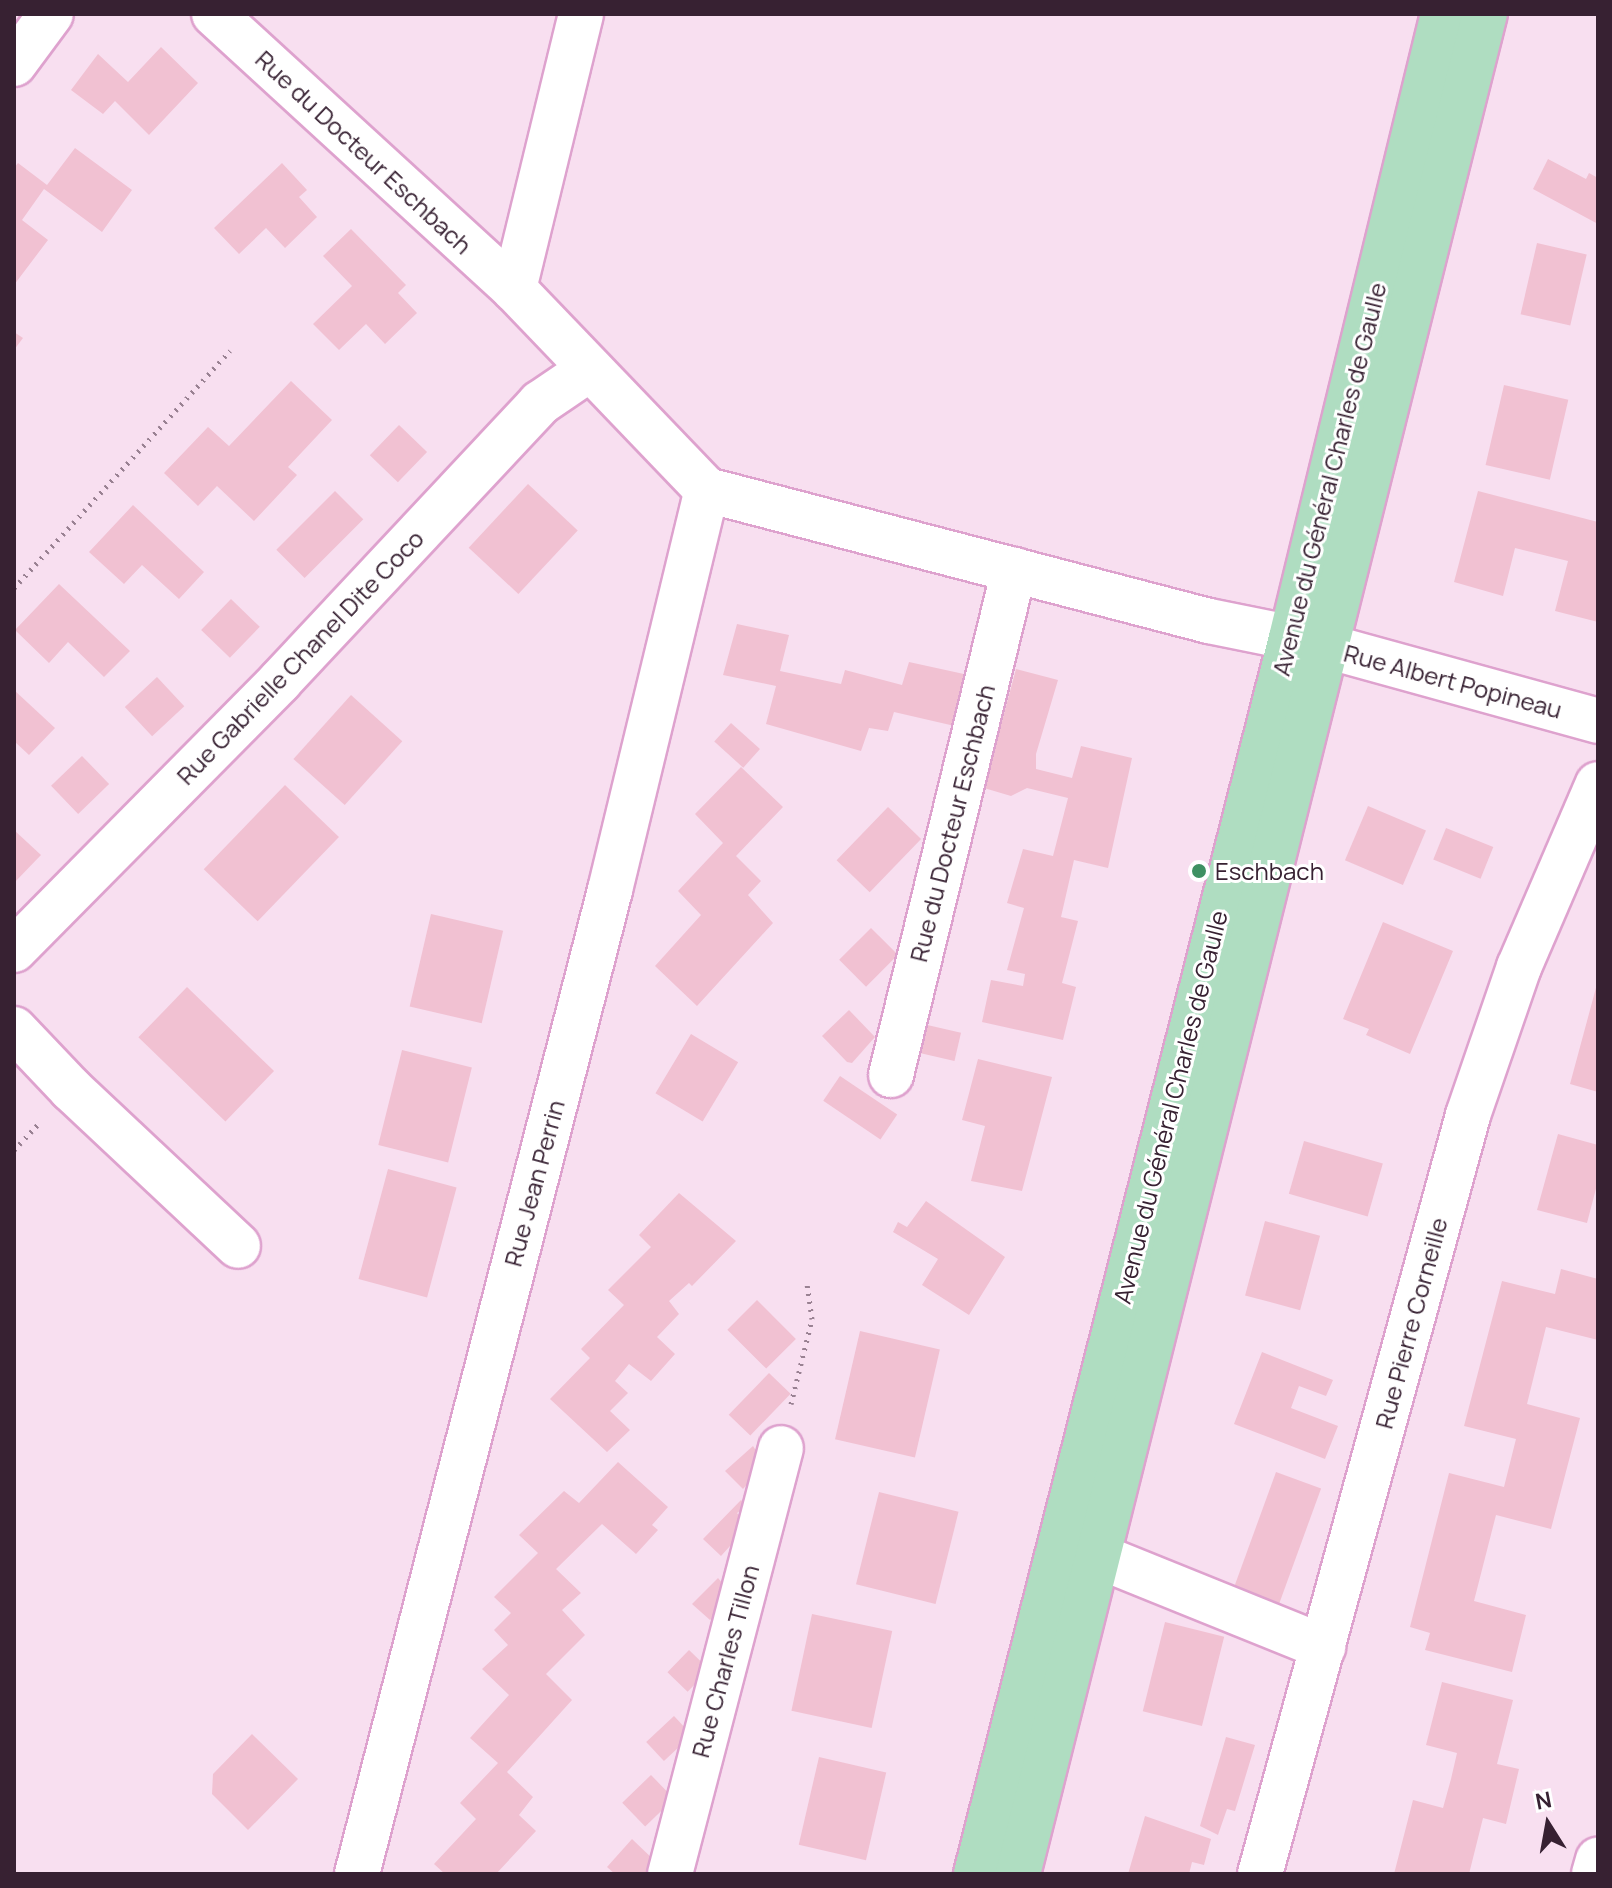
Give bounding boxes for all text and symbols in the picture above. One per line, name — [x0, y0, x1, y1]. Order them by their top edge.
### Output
street label: Rue du Docteur Eschbach — [250, 44, 478, 260]
street label: Avenue du Général Charles de Gaulle — [1266, 279, 1392, 679]
street label: Rue Gabrielle Chanel Dite Coco — [171, 524, 429, 790]
street label: Rue Albert Popineau — [1341, 638, 1565, 724]
street label: Rue du Docteur Eschbach — [904, 681, 1000, 965]
place label: Eschbach — [1215, 857, 1324, 885]
marker: Eschbach — [1190, 862, 1208, 880]
street label: Avenue du Général Charles de Gaulle — [1107, 907, 1233, 1307]
street label: Rue Jean Perrin — [498, 1097, 570, 1269]
street label: Rue Pierre Corneille — [1369, 1214, 1453, 1432]
street label: Rue Charles Tillon — [685, 1562, 765, 1760]
north arrow — [1508, 1784, 1588, 1864]
text: N — [1533, 1784, 1554, 1817]

